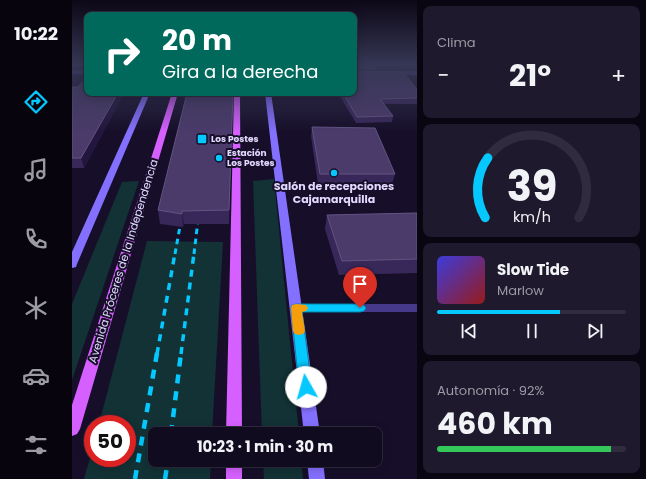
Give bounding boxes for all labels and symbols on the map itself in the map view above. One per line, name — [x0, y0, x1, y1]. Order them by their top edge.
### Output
marker: Los Postes — [196, 133, 208, 145]
place label: Los Postes — [211, 133, 259, 145]
place label: Estación Los Postes — [227, 147, 275, 169]
marker: Estación Los Postes — [214, 153, 224, 163]
street label: Avenida Próceres de la Independencia — [84, 157, 162, 365]
marker: Salón de recepciones Cajamarquilla — [329, 168, 339, 178]
place label: Salón de recepciones Cajamarquilla — [274, 178, 394, 207]
pin — [343, 267, 377, 308]
position arrow — [285, 366, 327, 408]
speed limit sign: 50 — [84, 415, 136, 467]

